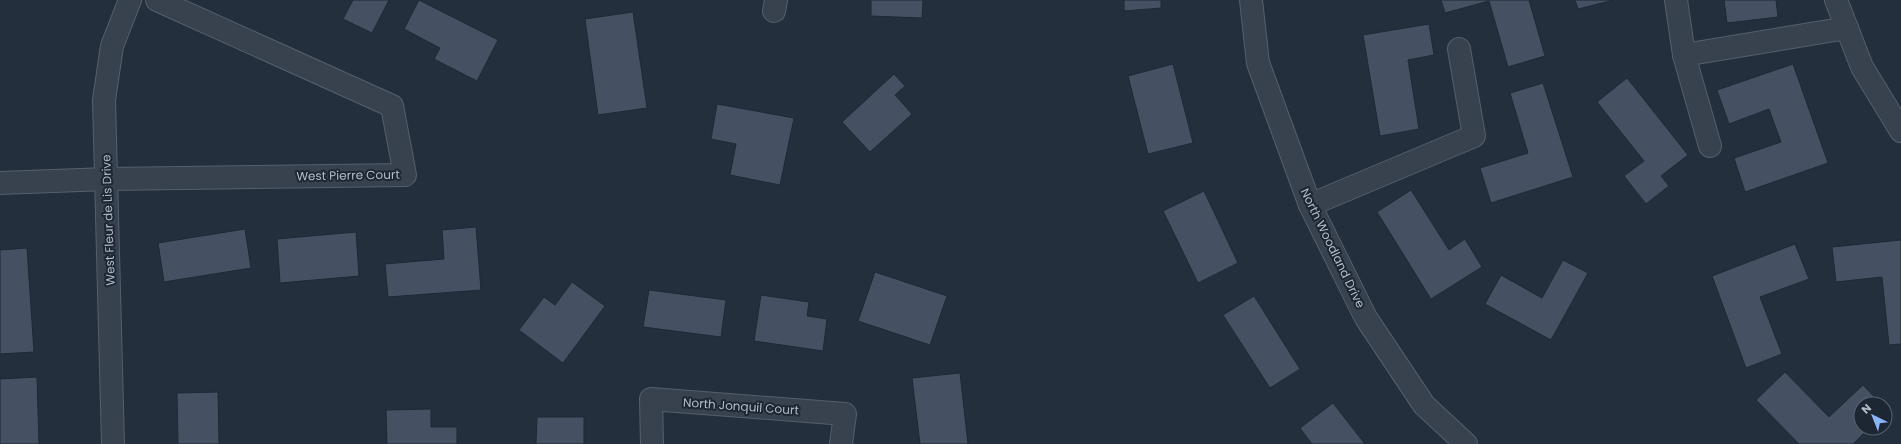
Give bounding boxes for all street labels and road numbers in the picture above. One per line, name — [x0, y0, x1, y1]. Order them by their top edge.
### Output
street label: West Fleur de Lis Drive — [97, 154, 119, 286]
street label: West Pierre Court — [296, 166, 400, 184]
street label: North Woodland Drive — [1297, 185, 1369, 311]
street label: North Jonquil Court — [683, 393, 799, 419]

